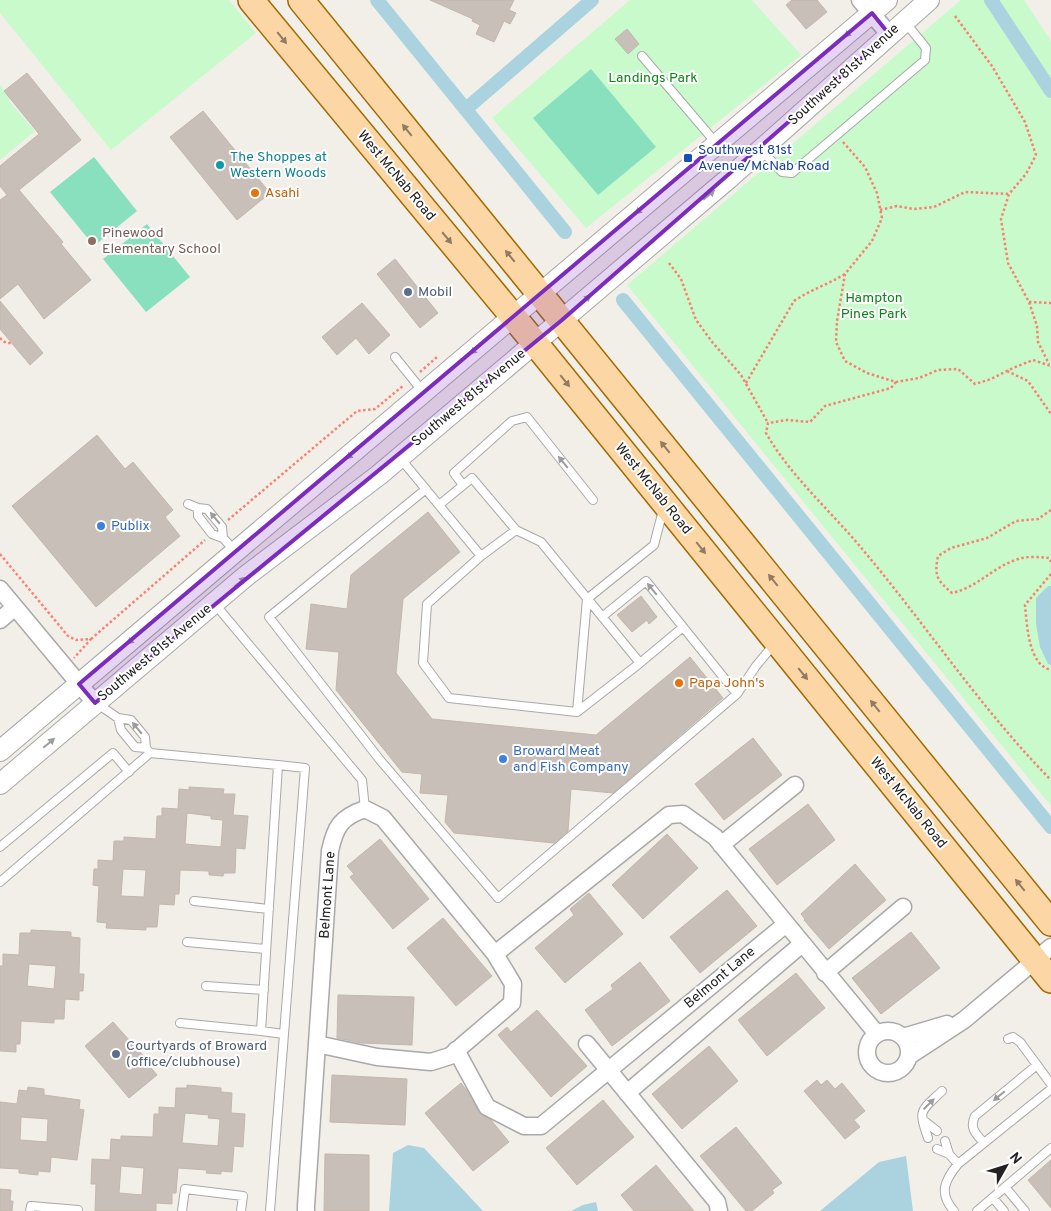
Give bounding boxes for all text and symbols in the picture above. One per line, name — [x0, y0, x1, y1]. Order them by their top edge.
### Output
street label: Southwest 81st Avenue — [785, 21, 903, 129]
one-way arrow — [844, 26, 857, 37]
one-way arrow — [277, 31, 288, 44]
park label: Landings Park — [608, 70, 698, 87]
one-way arrow — [402, 124, 413, 137]
street label: West McNab Road — [353, 127, 439, 225]
place label: Southwest 81st Avenue/McNab Road — [698, 142, 830, 175]
place label: The Shoppes at Western Woods — [230, 149, 327, 182]
marker: Southwest 81st Avenue/McNab Road — [682, 152, 694, 164]
marker: The Shoppes at Western Woods — [214, 159, 226, 171]
place label: Asahi — [265, 185, 300, 202]
marker: Asahi — [249, 187, 261, 199]
one-way arrow — [702, 189, 715, 200]
one-way arrow — [636, 203, 648, 215]
place label: Pinewood Elementary School — [102, 225, 221, 258]
one-way arrow — [441, 231, 453, 243]
marker: Pinewood Elementary School — [86, 235, 98, 247]
one-way arrow — [505, 250, 516, 263]
place label: Mobil — [418, 284, 452, 301]
marker: Mobil — [402, 286, 414, 298]
park label: Hampton Pines Park — [841, 290, 907, 323]
one-way arrow — [579, 295, 592, 306]
one-way arrow — [470, 343, 483, 354]
street label: Southwest 81st Avenue — [409, 345, 529, 451]
one-way arrow — [560, 374, 571, 387]
street label: West McNab Road — [611, 440, 695, 538]
one-way arrow — [660, 441, 671, 454]
one-way arrow — [346, 448, 359, 459]
one-way arrow — [557, 456, 568, 469]
one-way arrow — [209, 513, 221, 525]
place label: Publix — [111, 518, 150, 535]
marker: Publix — [95, 520, 107, 532]
one-way arrow — [695, 541, 706, 554]
one-way arrow — [768, 574, 779, 587]
one-way arrow — [233, 576, 246, 587]
one-way arrow — [647, 583, 658, 596]
street label: Southwest 81st Avenue — [95, 600, 215, 706]
one-way arrow — [126, 633, 139, 644]
one-way arrow — [798, 668, 809, 681]
place label: Papa John's — [689, 675, 765, 692]
marker: Papa John's — [673, 677, 685, 689]
one-way arrow — [869, 699, 880, 712]
one-way arrow — [132, 722, 143, 735]
one-way arrow — [42, 737, 54, 749]
place label: Broward Meat and Fish Company — [513, 743, 629, 776]
marker: Broward Meat and Fish Company — [497, 753, 509, 765]
street label: West McNab Road — [866, 754, 950, 852]
street label: Belmont Lane — [316, 851, 340, 939]
one-way arrow — [1015, 879, 1026, 892]
street label: Belmont Lane — [681, 943, 759, 1013]
place label: Courtyards of Broward (office/clubhouse) — [126, 1038, 267, 1071]
marker: Courtyards of Broward (office/clubhouse) — [110, 1048, 122, 1060]
one-way arrow — [993, 1090, 1005, 1101]
one-way arrow — [923, 1098, 935, 1110]
north arrow — [981, 1141, 1031, 1191]
text: N — [1005, 1150, 1025, 1168]

